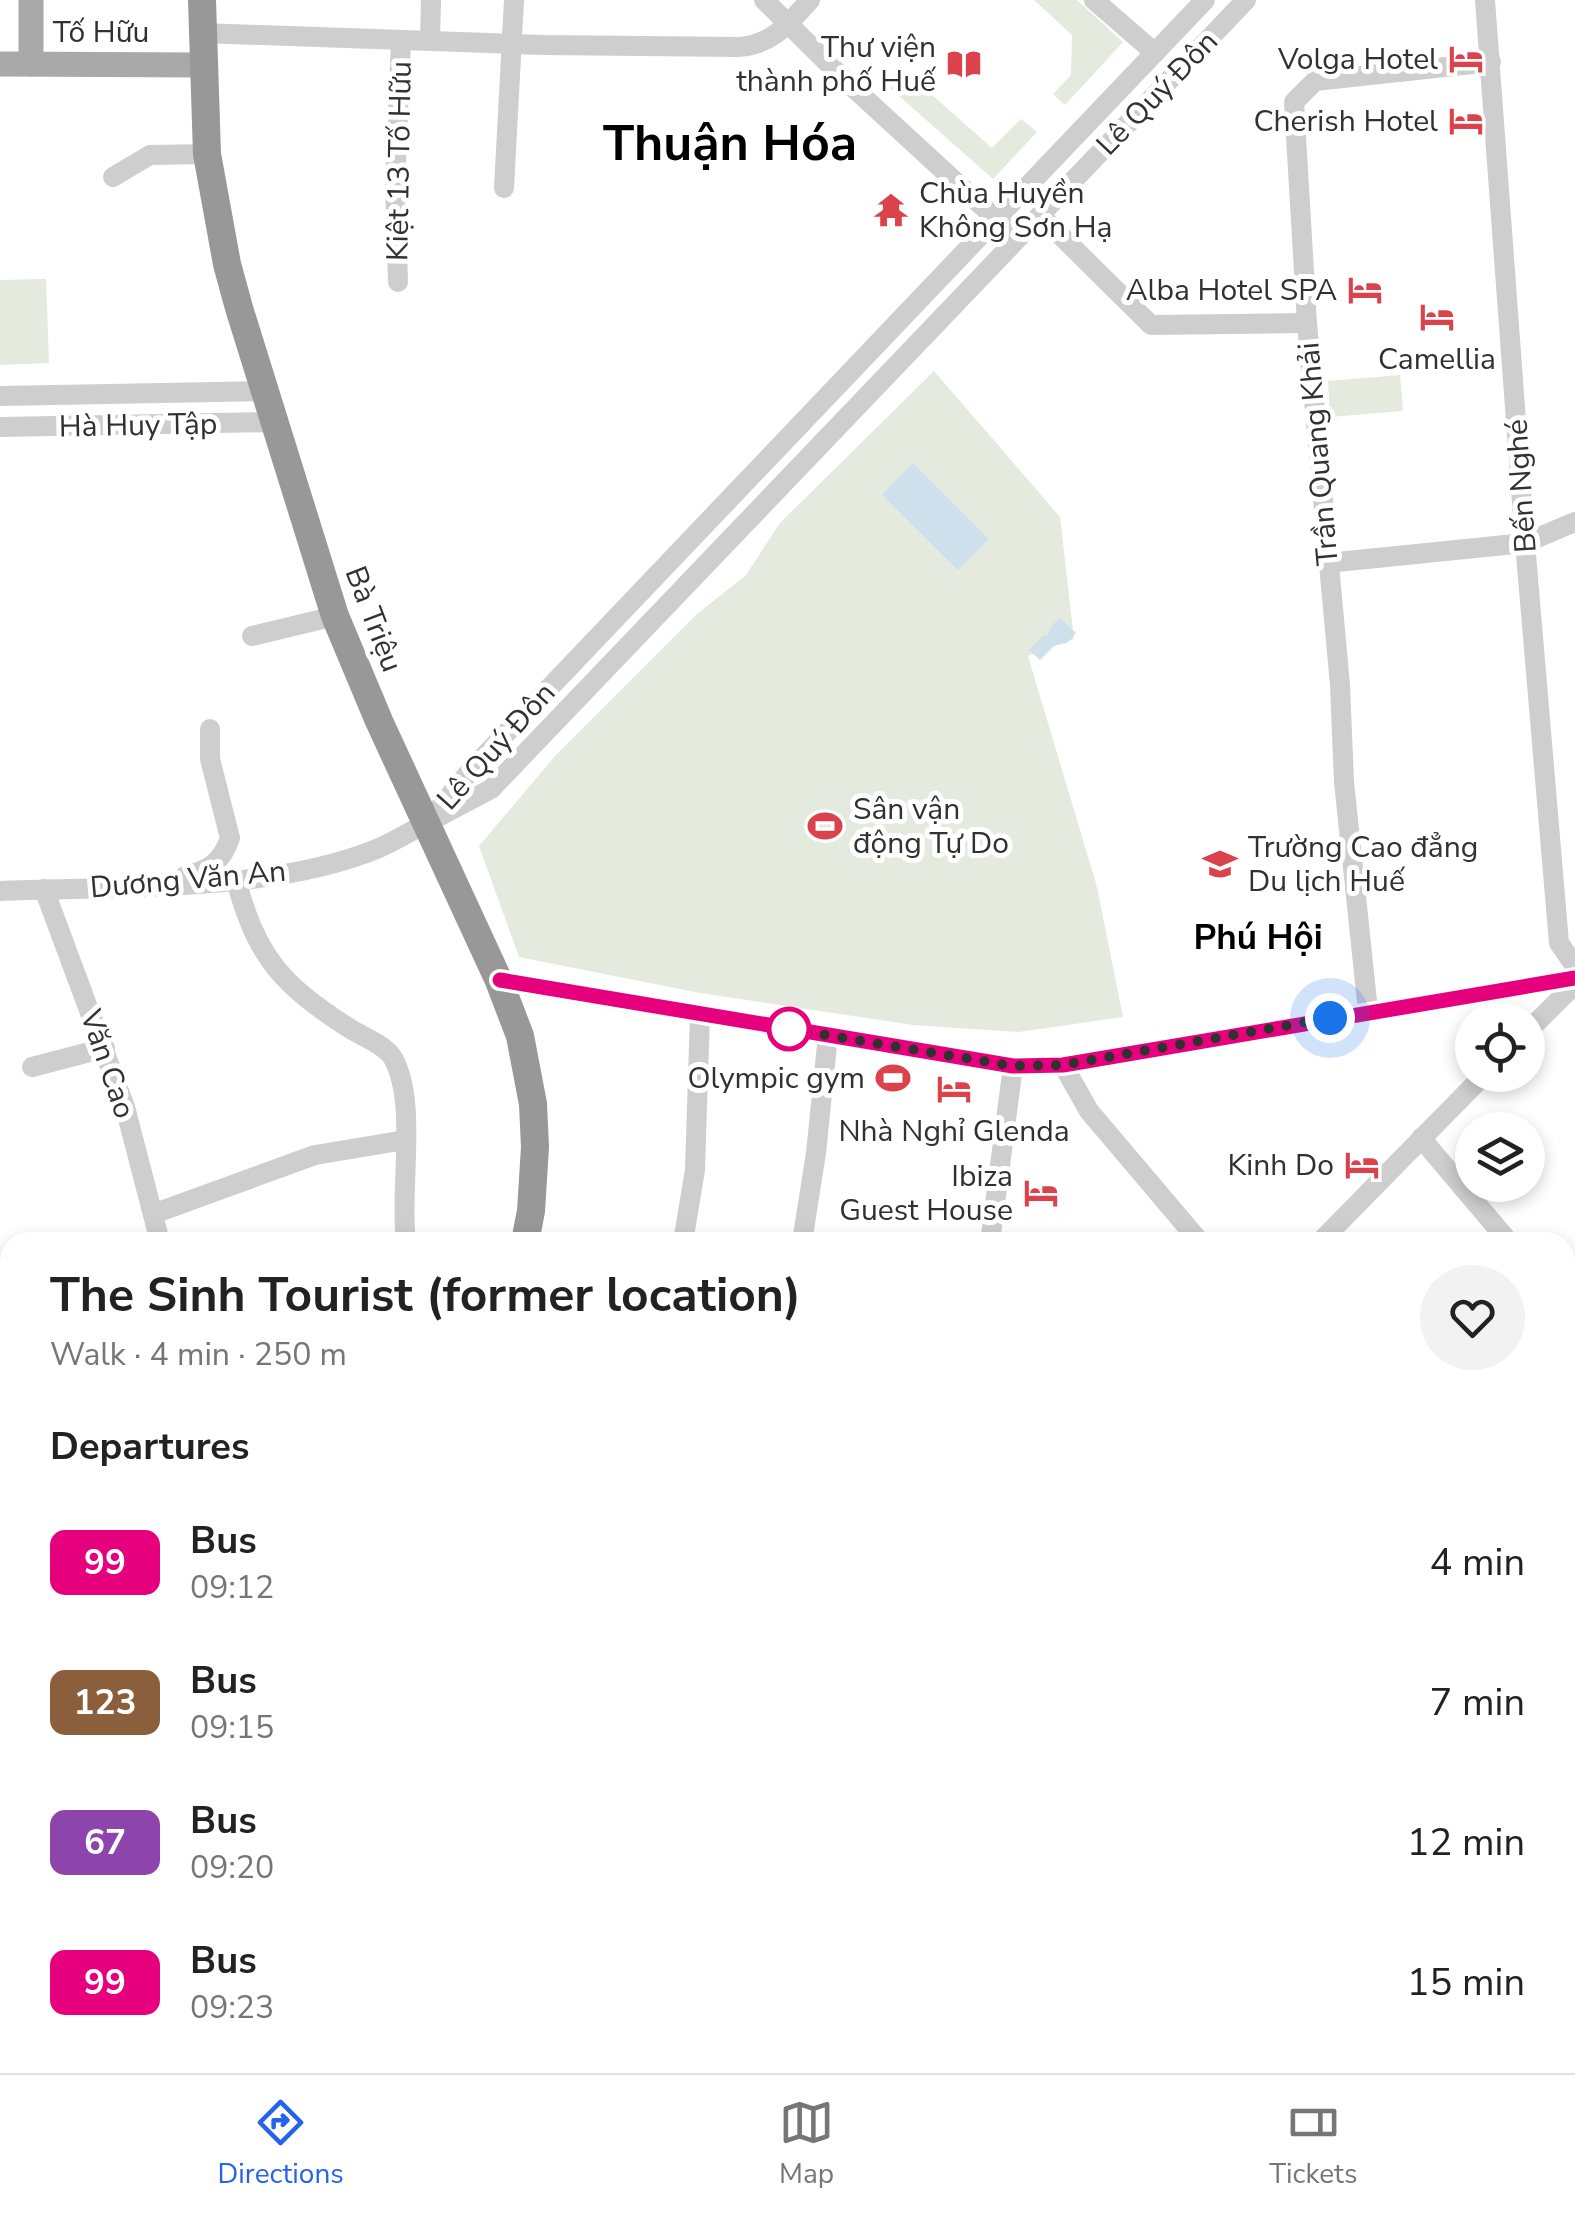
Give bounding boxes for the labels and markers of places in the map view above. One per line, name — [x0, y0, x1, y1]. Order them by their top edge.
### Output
place label: Thư viện thành phố Huế — [736, 27, 937, 102]
place label: Volga Hotel — [1277, 39, 1438, 80]
hotel icon: Volga Hotel — [1447, 40, 1485, 78]
library icon: Thư viện thành phố Huế — [945, 45, 983, 83]
place label: Cherish Hotel — [1253, 101, 1438, 142]
hotel icon: Cherish Hotel — [1447, 102, 1485, 140]
place label: Chùa Huyền Không Sơn Hạ — [919, 173, 1112, 248]
temple icon: Chùa Huyền Không Sơn Hạ — [872, 191, 910, 229]
place label: Alba Hotel SPA — [1126, 270, 1337, 311]
hotel icon: Alba Hotel SPA — [1346, 271, 1384, 309]
hotel icon: Camellia — [1418, 298, 1456, 336]
place label: Camellia — [1378, 339, 1496, 380]
place label: Sân vận động Tự Do — [853, 789, 1009, 864]
sports icon: Sân vận động Tự Do — [806, 807, 844, 845]
place label: Trường Cao đẳng Du lịch Huế — [1248, 827, 1478, 902]
school or university icon: Trường Cao đẳng Du lịch Huế — [1201, 845, 1239, 883]
unlabelled marker — [768, 1008, 810, 1050]
place label: Olympic gym — [688, 1058, 865, 1099]
sports icon: Olympic gym — [874, 1059, 912, 1097]
hotel icon: Nhà Nghỉ Glenda — [935, 1070, 973, 1108]
place label: Nhà Nghỉ Glenda — [838, 1111, 1070, 1152]
place label: Kinh Do — [1228, 1145, 1334, 1186]
hotel icon: Kinh Do — [1343, 1146, 1381, 1184]
place label: Ibiza Guest House — [839, 1156, 1013, 1231]
hotel icon: Ibiza Guest House — [1022, 1174, 1060, 1212]

